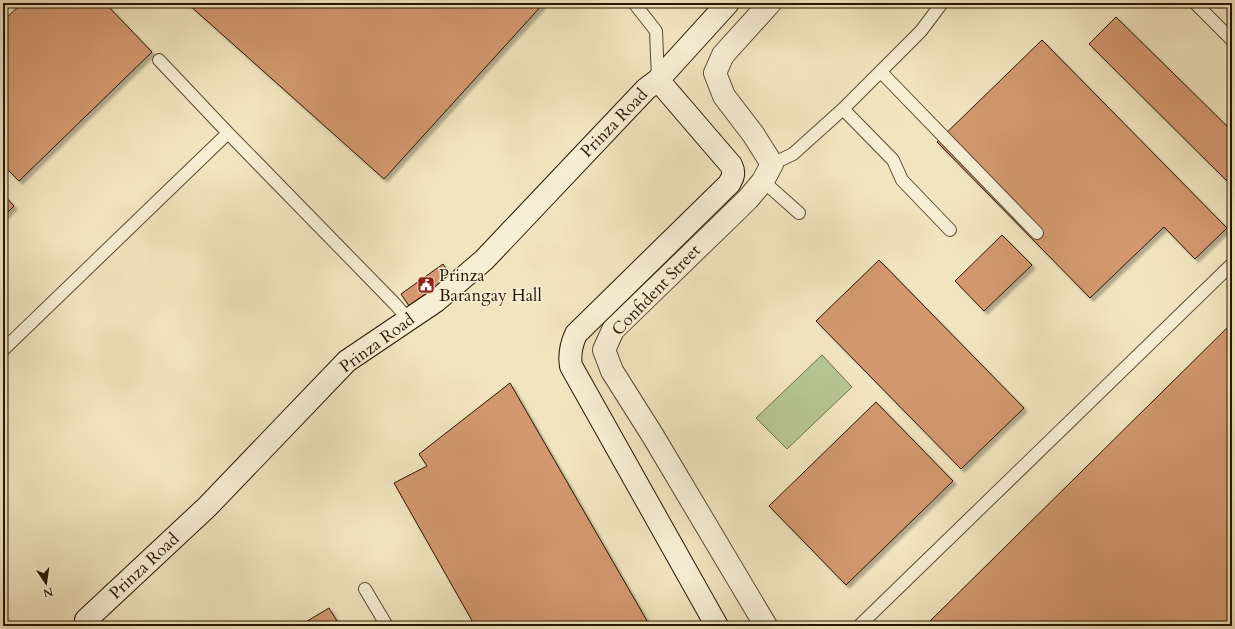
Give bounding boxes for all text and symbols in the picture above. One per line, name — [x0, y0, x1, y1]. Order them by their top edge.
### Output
street label: Prinza Road — [575, 84, 653, 162]
street label: Confident Street — [607, 239, 706, 341]
place label: Prinza Barangay Hall — [439, 264, 542, 307]
public building icon: Prinza Barangay Hall — [416, 275, 436, 295]
street label: Prinza Road — [335, 308, 419, 378]
street label: Prinza Road — [104, 528, 184, 604]
north arrow — [26, 563, 66, 603]
text: N — [41, 584, 54, 601]

